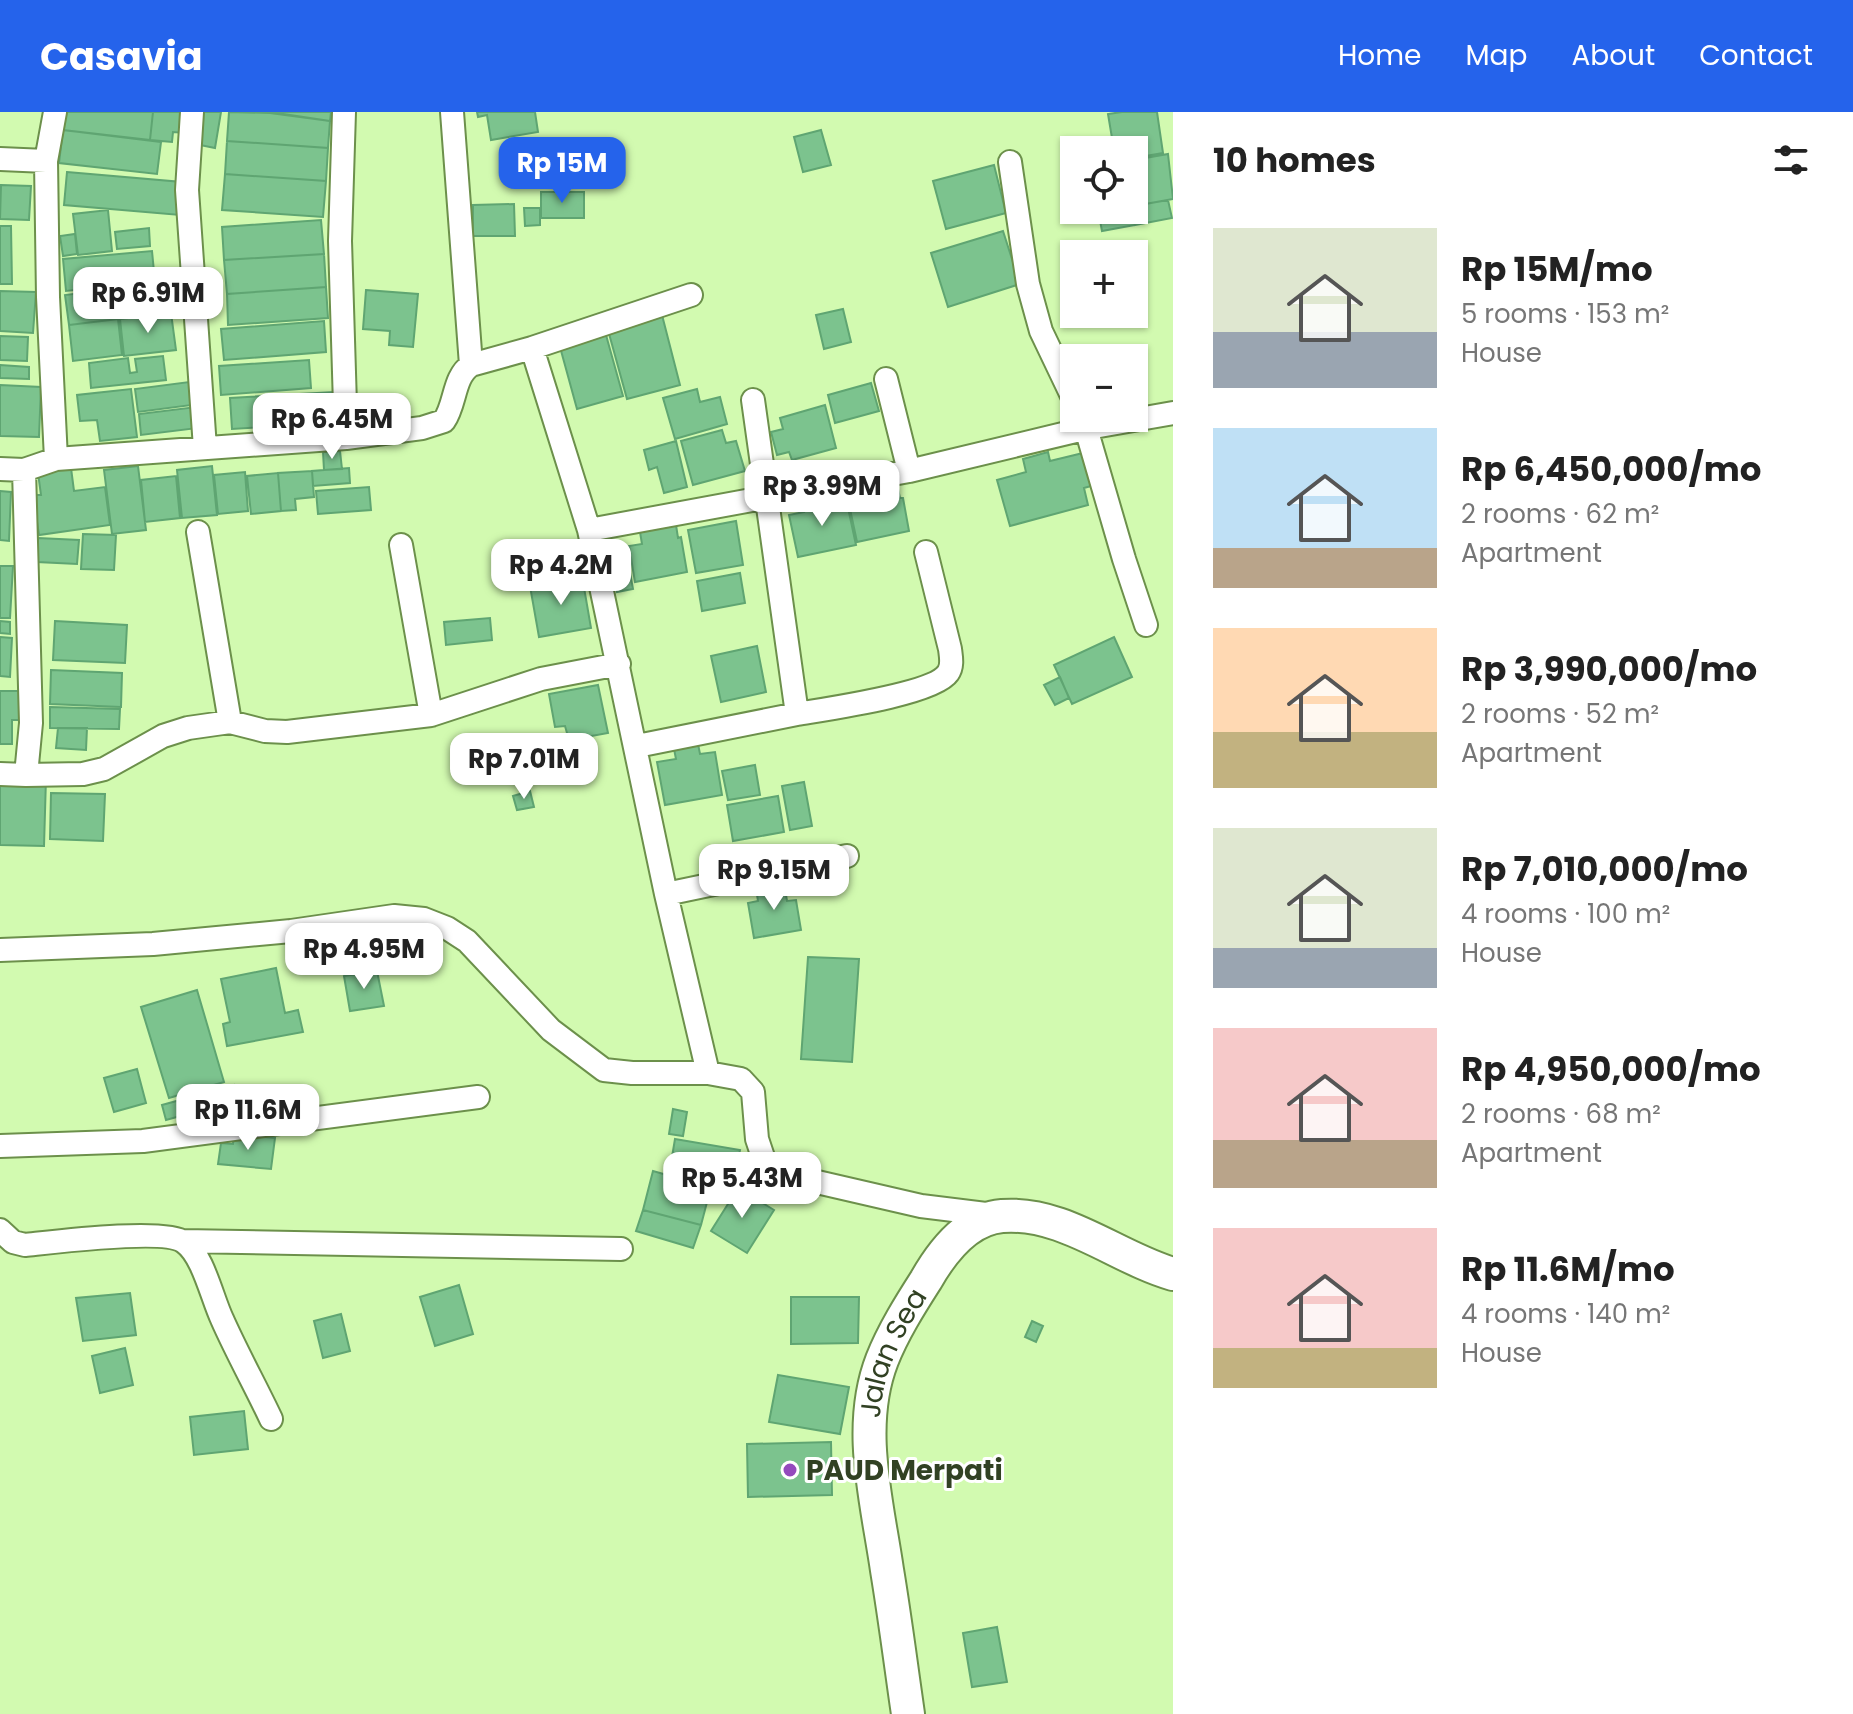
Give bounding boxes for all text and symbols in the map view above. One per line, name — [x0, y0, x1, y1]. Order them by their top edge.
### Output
text: Casavia — [40, 30, 203, 83]
text: Home — [1338, 36, 1421, 75]
text: Map — [1465, 36, 1527, 75]
text: About — [1571, 36, 1655, 75]
text: Contact — [1699, 36, 1813, 75]
map controls — [1060, 136, 1148, 432]
button: locate — [1060, 136, 1148, 224]
text: 10 homes — [1213, 136, 1376, 184]
pin: Rp 15M — [497, 137, 627, 205]
icon: filters — [1769, 138, 1813, 182]
text: Rp 15M — [517, 145, 607, 181]
button: + — [1060, 240, 1148, 328]
text: Rp 15M/mo — [1461, 245, 1653, 293]
icon: home — [1277, 260, 1373, 356]
pin: Rp 6.91M — [65, 267, 231, 335]
text: Rp 6.91M — [91, 275, 205, 311]
text: 5 rooms · 153 m² — [1461, 296, 1669, 332]
text: House — [1461, 335, 1542, 371]
button: − — [1060, 344, 1148, 432]
pin: Rp 6.45M — [249, 393, 415, 461]
text: Rp 6.45M — [271, 401, 393, 437]
text: Rp 6,450,000/mo — [1461, 445, 1762, 493]
pin: Rp 3.99M — [739, 460, 905, 528]
icon: home — [1277, 460, 1373, 556]
text: Rp 3.99M — [762, 468, 882, 504]
text: 2 rooms · 62 m² — [1461, 496, 1659, 532]
text: Apartment — [1461, 535, 1602, 571]
pin: Rp 4.2M — [487, 539, 635, 607]
text: Rp 4.2M — [509, 547, 613, 583]
text: Rp 3,990,000/mo — [1461, 645, 1757, 693]
icon: home — [1277, 660, 1373, 756]
text: 2 rooms · 52 m² — [1461, 696, 1659, 732]
pin: Rp 7.01M — [441, 733, 607, 801]
text: Apartment — [1461, 735, 1602, 771]
text: Rp 7.01M — [468, 741, 580, 777]
pin: Rp 9.15M — [691, 844, 857, 912]
text: Rp 7,010,000/mo — [1461, 845, 1748, 893]
text: Rp 9.15M — [717, 852, 831, 888]
icon: home — [1277, 860, 1373, 956]
text: 4 rooms · 100 m² — [1461, 896, 1670, 932]
pin: Rp 4.95M — [281, 923, 447, 991]
text: Rp 4.95M — [303, 931, 425, 967]
text: House — [1461, 935, 1542, 971]
text: Rp 4,950,000/mo — [1461, 1045, 1761, 1093]
icon: home — [1277, 1060, 1373, 1156]
pin: Rp 11.6M — [165, 1084, 331, 1152]
text: Rp 11.6M — [194, 1092, 302, 1128]
text: 2 rooms · 68 m² — [1461, 1096, 1661, 1132]
text: Apartment — [1461, 1135, 1602, 1171]
pin: Rp 5.43M — [659, 1152, 825, 1220]
text: Rp 5.43M — [681, 1160, 803, 1196]
text: Rp 11.6M/mo — [1461, 1245, 1675, 1293]
icon: home — [1277, 1260, 1373, 1356]
street label: Jalan Sea — [850, 1280, 936, 1419]
text: 4 rooms · 140 m² — [1461, 1296, 1670, 1332]
text: House — [1461, 1335, 1542, 1371]
place label: PAUD Merpati — [806, 1451, 1003, 1490]
marker: PAUD Merpati — [781, 1461, 799, 1479]

